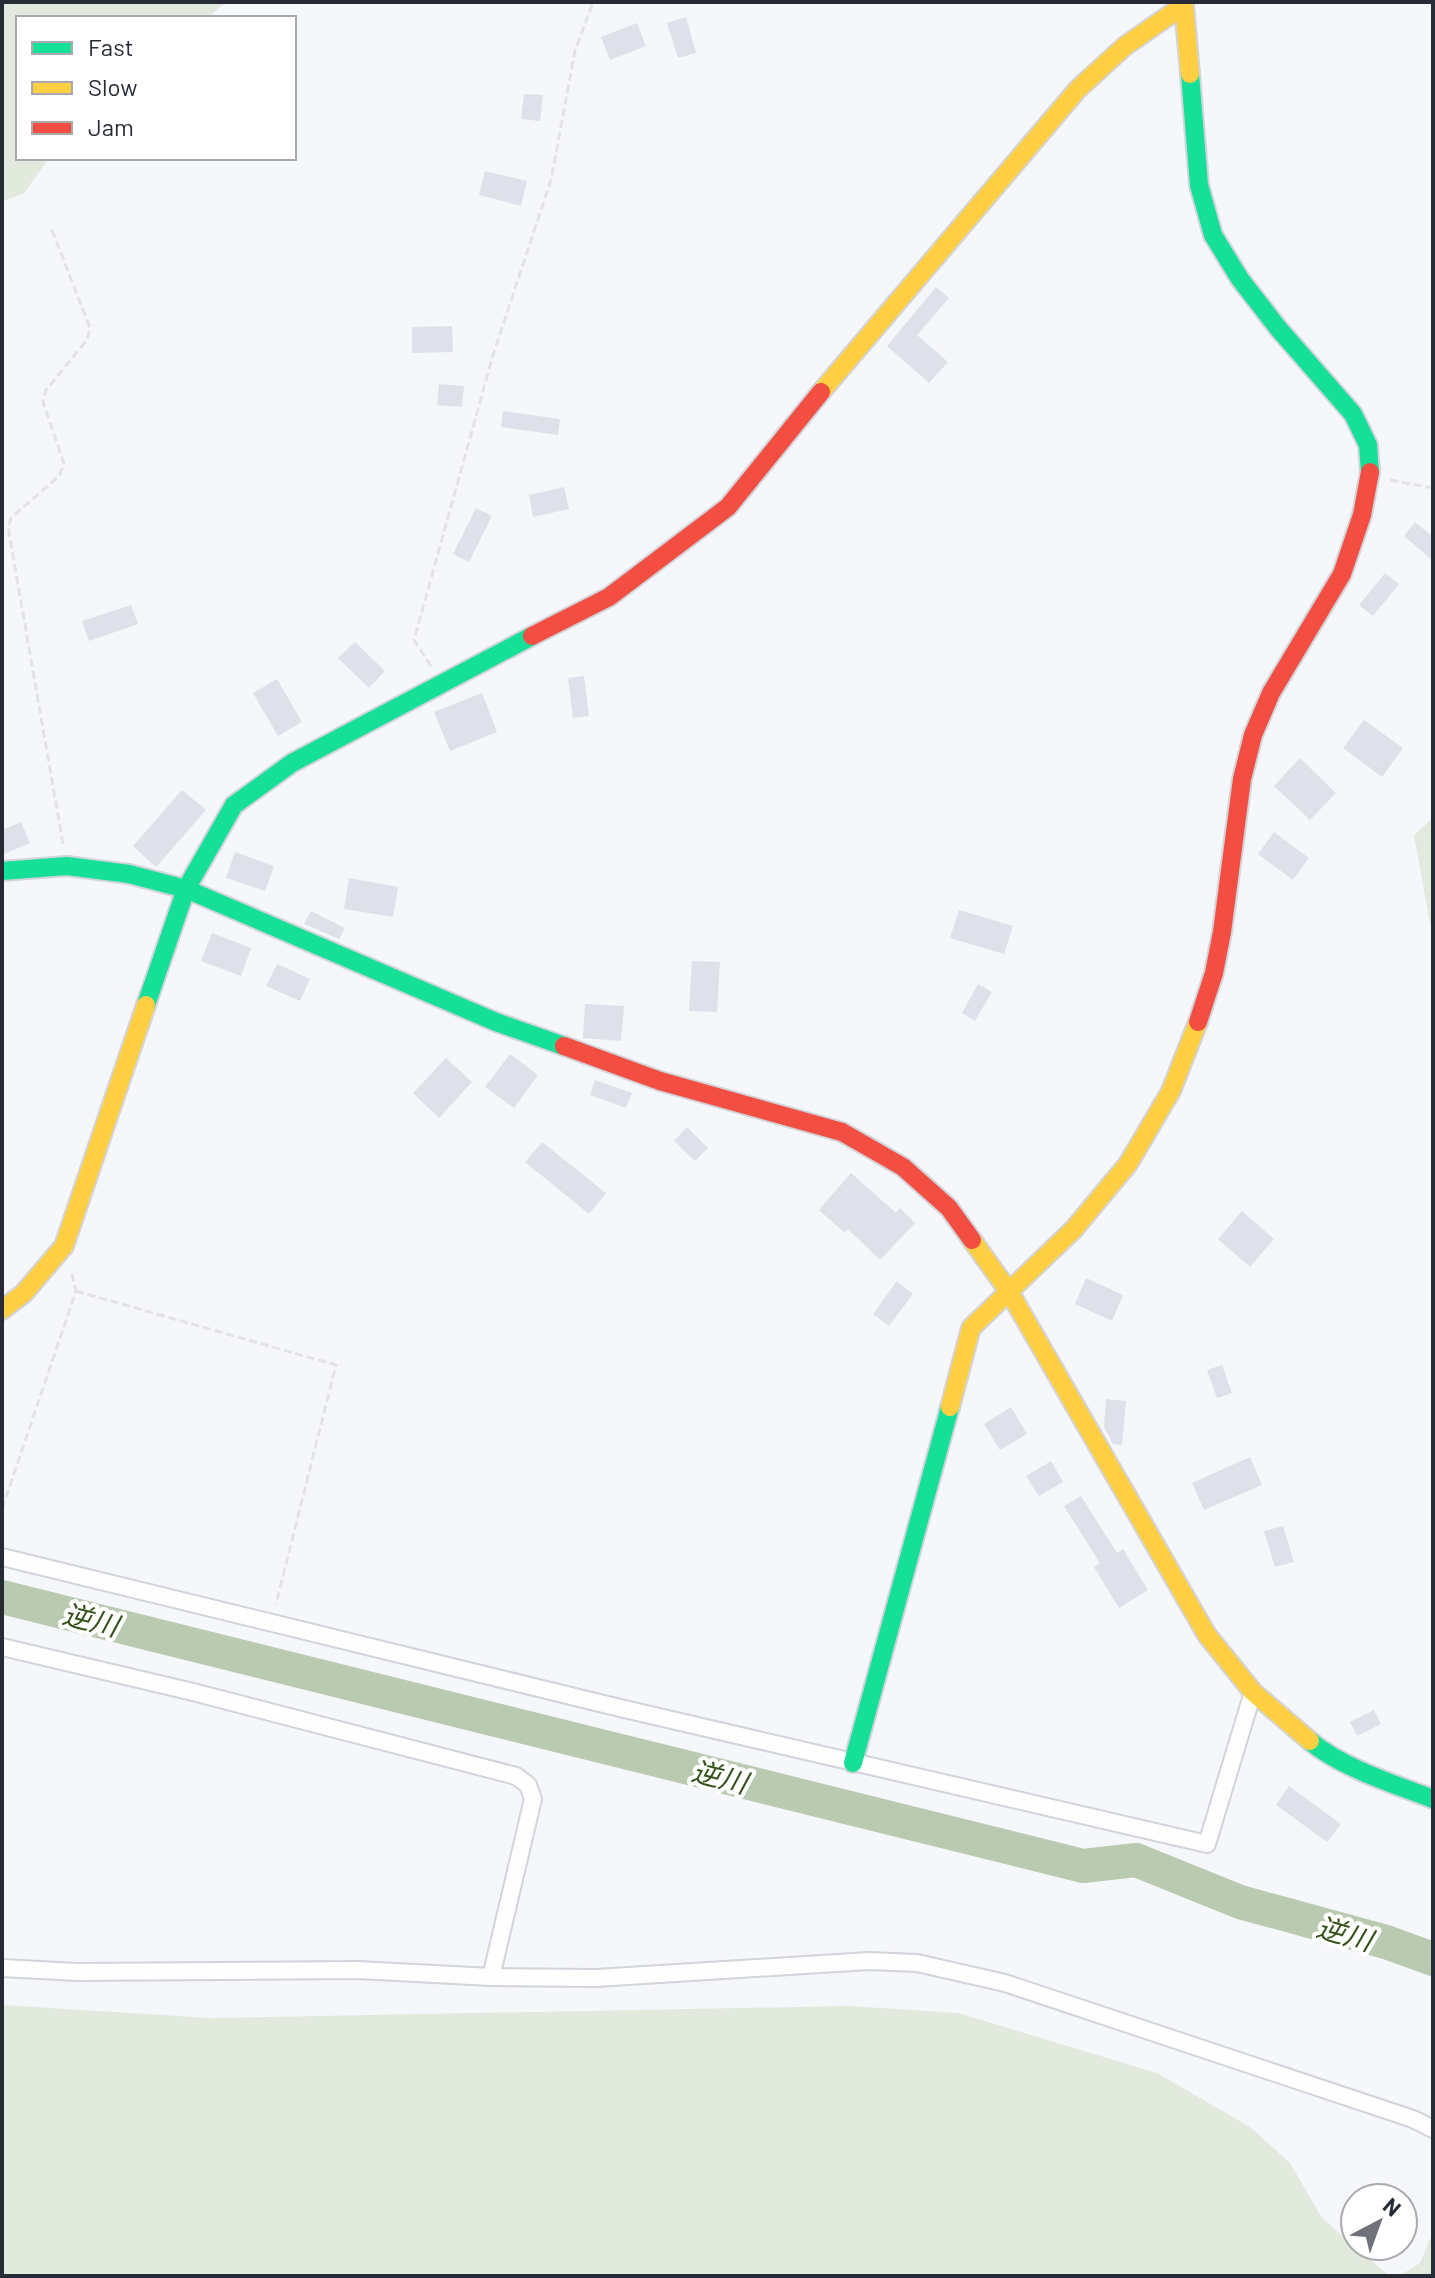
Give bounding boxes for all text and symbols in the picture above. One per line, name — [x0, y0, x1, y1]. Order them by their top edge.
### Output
legend — [16, 16, 296, 160]
text: Fast — [88, 32, 133, 61]
text: Slow — [88, 72, 137, 101]
text: Jam — [88, 112, 134, 141]
water label: 逆川 — [60, 1596, 125, 1643]
water label: 逆川 — [689, 1753, 754, 1800]
water label: 逆川 — [1313, 1909, 1379, 1958]
north arrow — [1339, 2182, 1419, 2262]
text: N — [1379, 2192, 1407, 2221]

